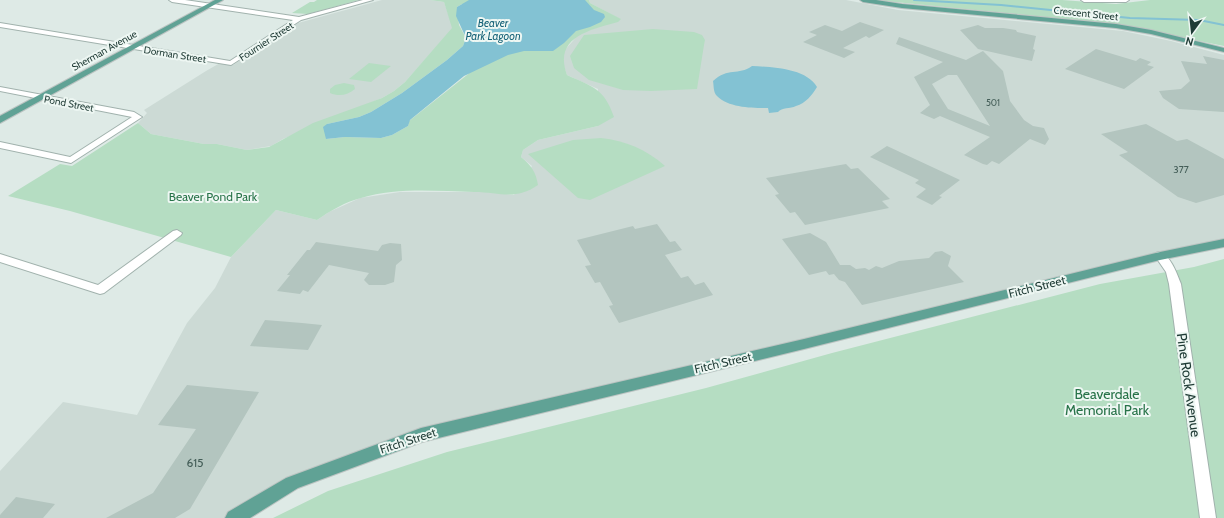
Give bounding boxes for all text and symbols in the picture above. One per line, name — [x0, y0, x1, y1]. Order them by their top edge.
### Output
street label: Crescent Street — [1053, 4, 1119, 23]
north arrow — [1172, 12, 1212, 52]
water label: Beaver Park Lagoon — [465, 16, 521, 43]
street label: Fournier Street — [236, 19, 297, 64]
street label: Sherman Avenue — [69, 27, 139, 74]
text: N — [1184, 34, 1195, 49]
street label: Dorman Street — [143, 43, 208, 66]
street label: Pond Street — [43, 92, 95, 115]
house number: 501 — [986, 97, 1000, 108]
house number: 377 — [1173, 163, 1189, 176]
park label: Beaver Pond Park — [169, 189, 258, 204]
street label: Fitch Street — [1007, 272, 1067, 301]
street label: Pine Rock Avenue — [1173, 332, 1205, 438]
street label: Fitch Street — [693, 349, 753, 376]
park label: Beaverdale Memorial Park — [1065, 385, 1150, 419]
street label: Fitch Street — [378, 424, 438, 457]
house number: 615 — [186, 455, 204, 470]

